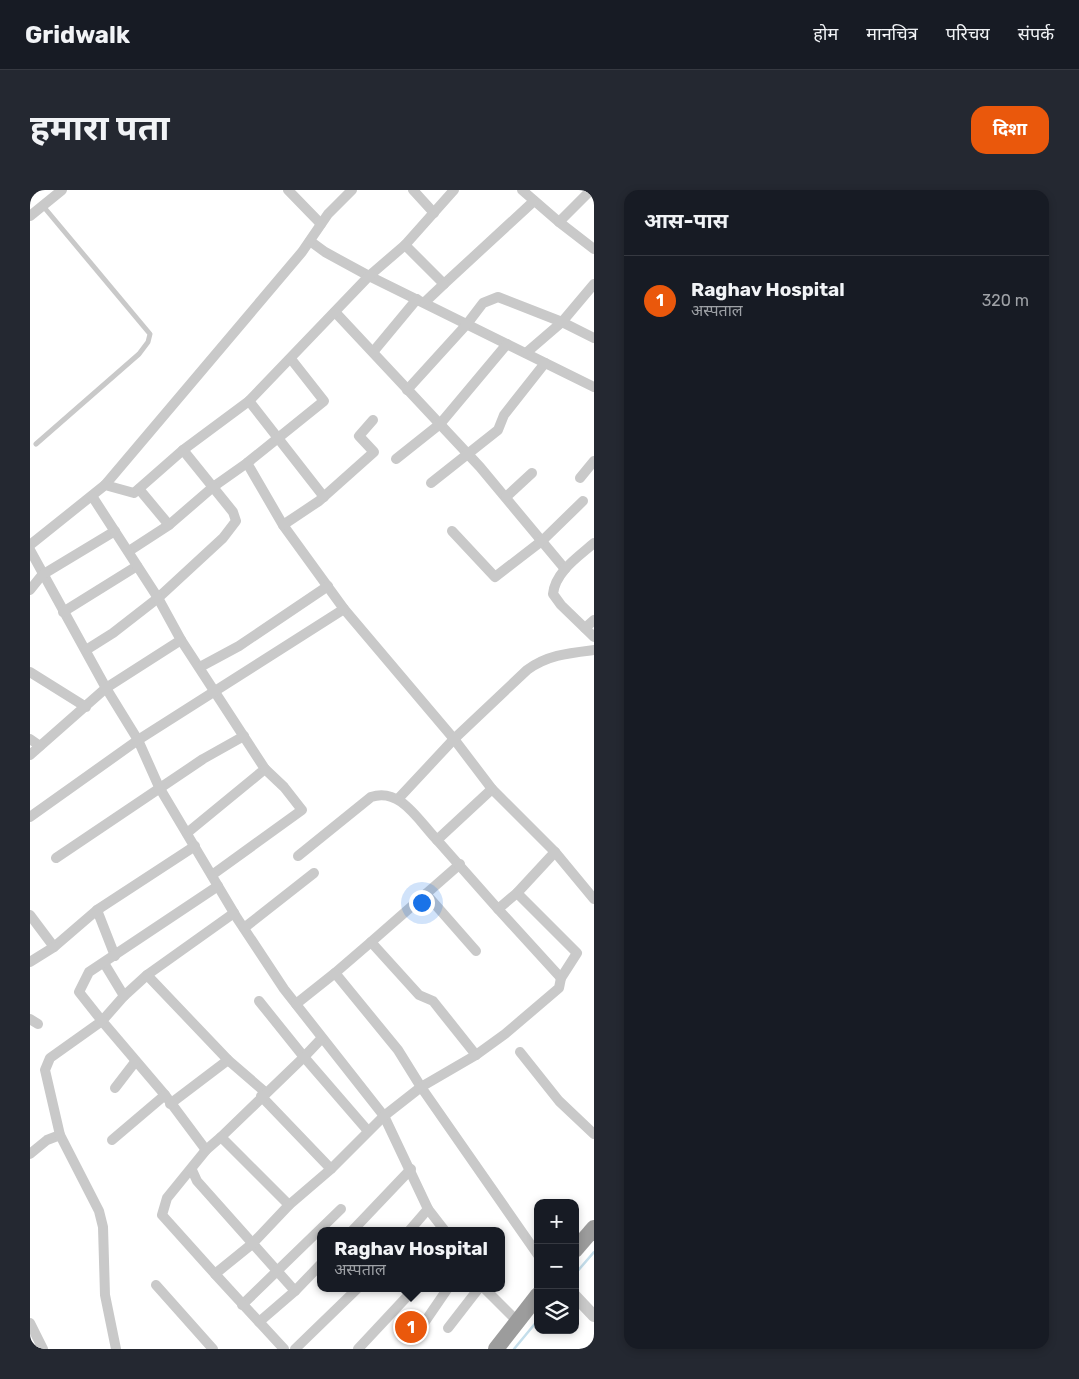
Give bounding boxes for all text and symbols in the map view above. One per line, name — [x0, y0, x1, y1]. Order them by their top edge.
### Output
text: Gridwalk — [25, 21, 130, 49]
text: होम — [813, 23, 838, 45]
text: मानचित्र — [866, 23, 918, 45]
text: परिचय — [946, 23, 990, 45]
text: संपर्क — [1018, 23, 1054, 45]
button: दिशा — [971, 106, 1049, 154]
text: हमारा पता — [30, 107, 170, 149]
text: आस-पास — [644, 208, 728, 233]
text: Raghav Hospital — [691, 278, 845, 301]
text: 1 — [656, 291, 664, 310]
text: 320 m — [982, 291, 1029, 310]
text: अस्पताल — [691, 301, 743, 320]
your location — [409, 890, 435, 916]
map controls — [534, 1199, 579, 1334]
button: + — [534, 1199, 579, 1244]
popup — [317, 1227, 505, 1292]
text: Raghav Hospital — [334, 1237, 488, 1260]
button: − — [534, 1244, 579, 1289]
text: अस्पताल — [334, 1260, 386, 1279]
button: layers — [534, 1289, 579, 1334]
pin: 1 — [395, 1308, 427, 1346]

